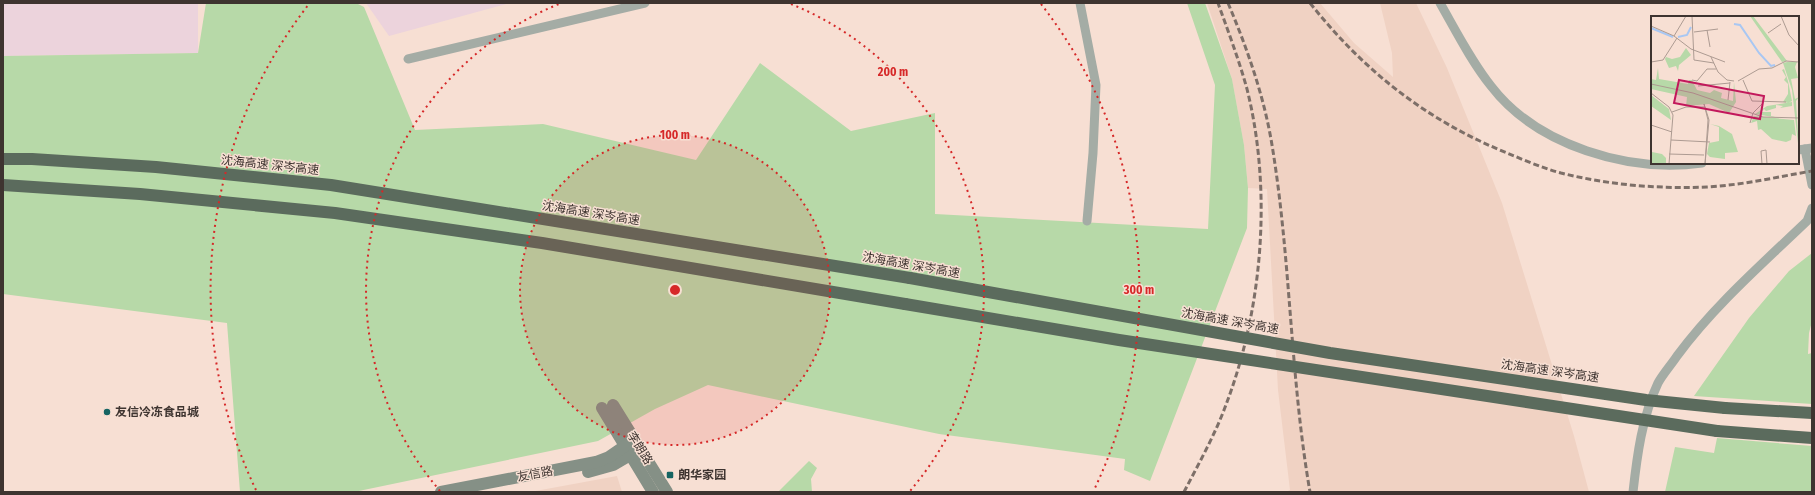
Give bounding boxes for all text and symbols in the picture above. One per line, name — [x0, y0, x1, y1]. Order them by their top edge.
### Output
inset map — [1651, 16, 1799, 164]
text: 200 m — [877, 65, 908, 79]
text: 100 m — [660, 128, 690, 142]
street label: 沈海高速 深岑高速 — [220, 153, 320, 177]
street label: 沈海高速 深岑高速 — [541, 198, 641, 228]
street label: 沈海高速 深岑高速 — [861, 250, 961, 280]
centre of rings — [668, 283, 682, 297]
text: 300 m — [1123, 283, 1154, 297]
street label: 沈海高速 深岑高速 — [1180, 306, 1280, 336]
street label: 沈海高速 深岑高速 — [1500, 357, 1600, 385]
place label: 友信冷冻食品城 — [115, 405, 199, 419]
marker: 友信冷冻食品城 — [102, 407, 112, 417]
street label: 李朗路 — [625, 429, 655, 467]
street label: 友信路 — [516, 464, 554, 484]
place label: 朗华家园 — [678, 468, 726, 482]
marker: 朗华家园 — [665, 470, 675, 480]

